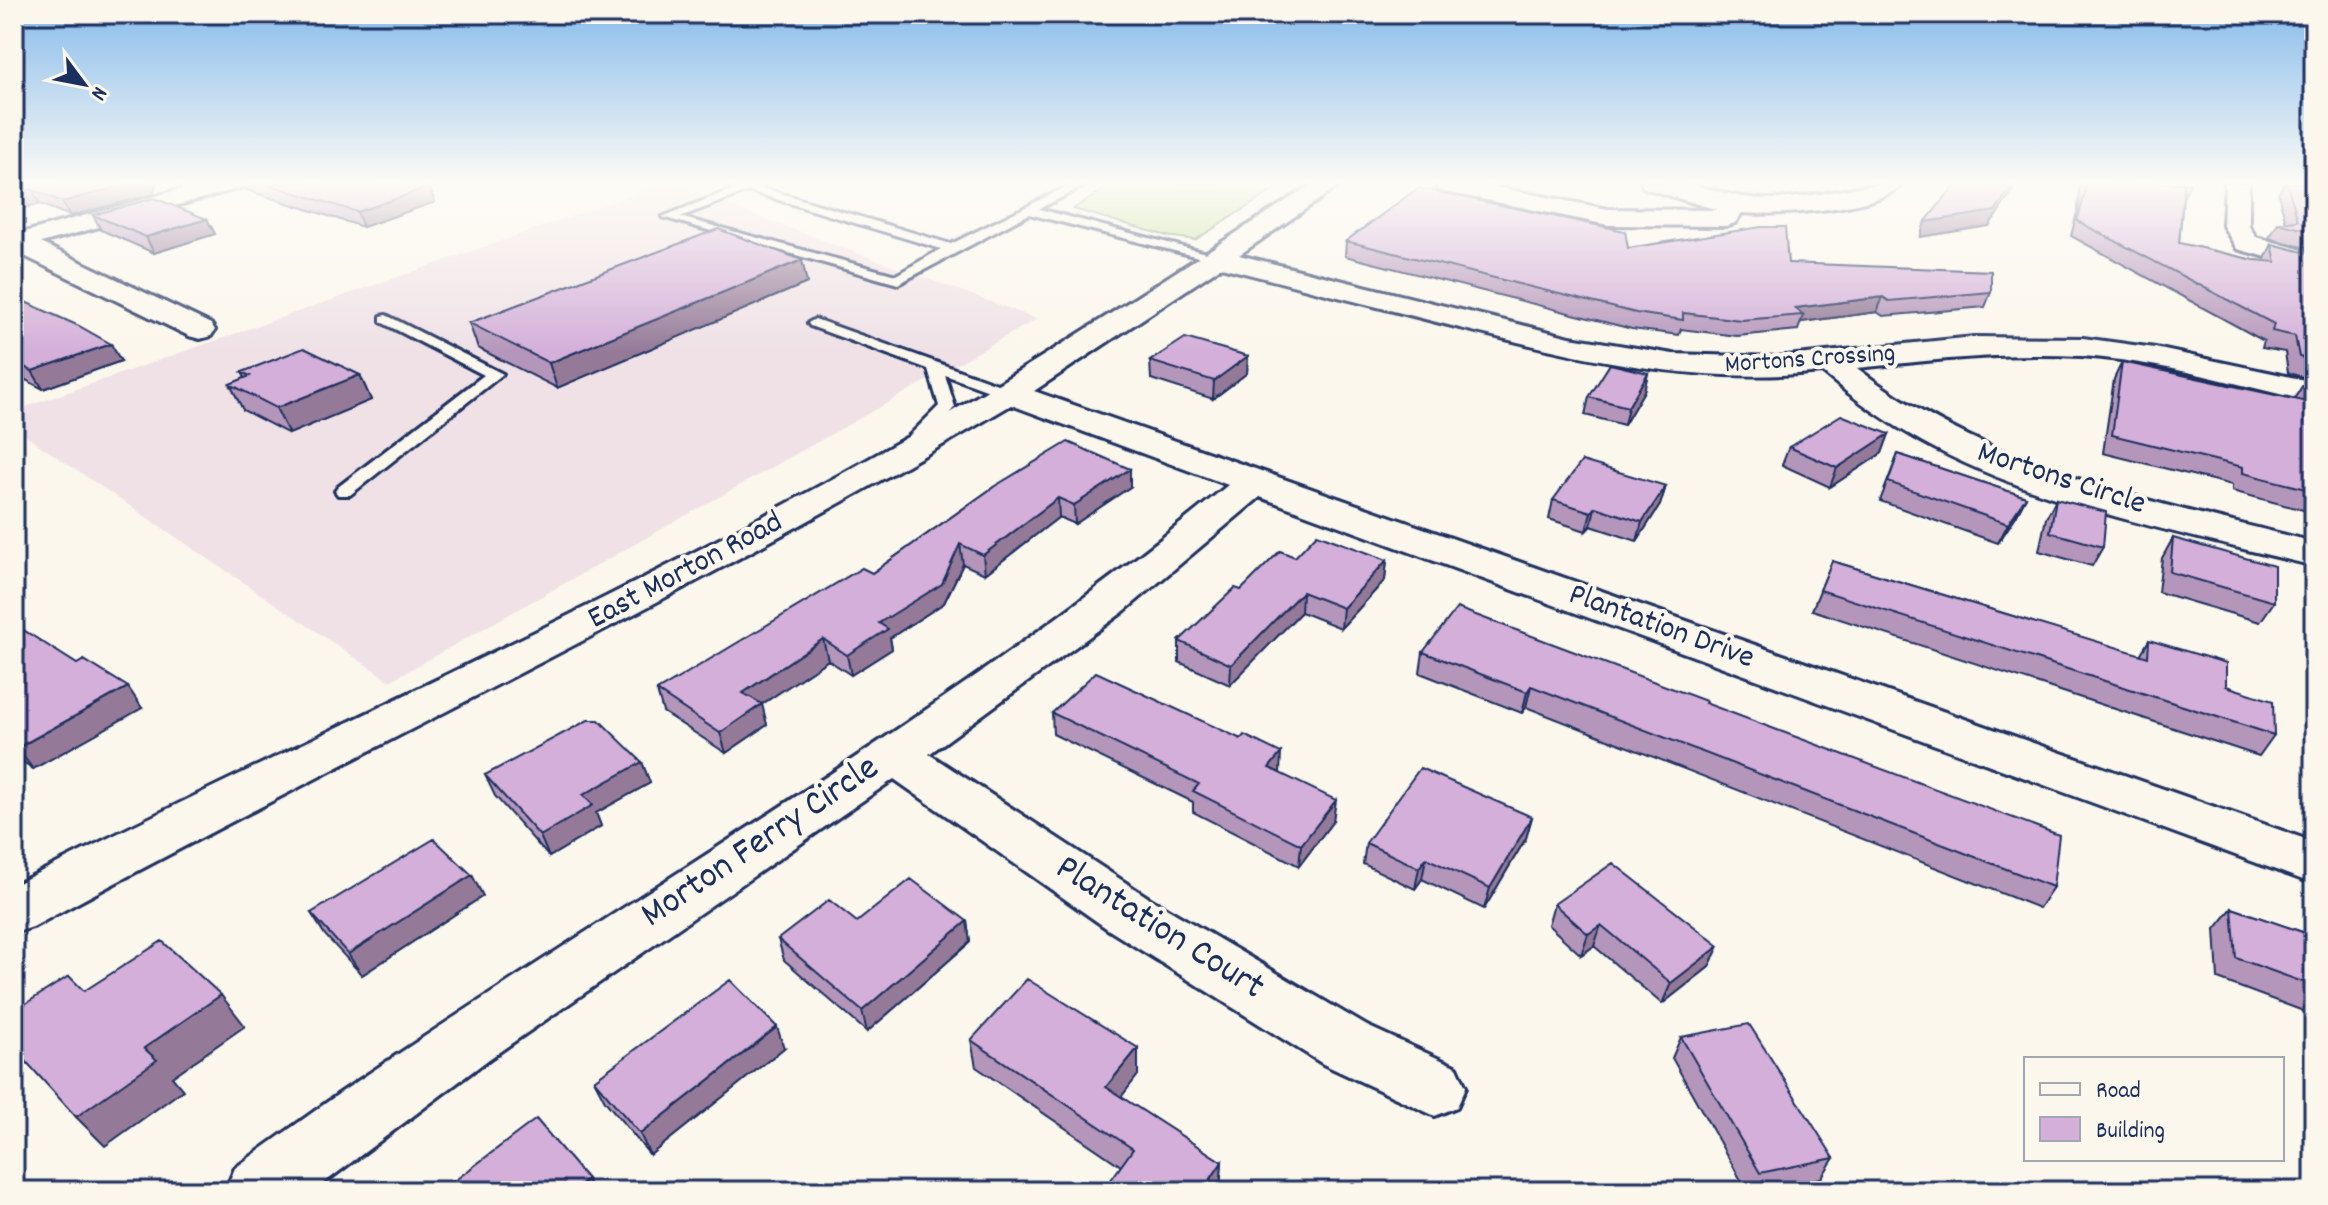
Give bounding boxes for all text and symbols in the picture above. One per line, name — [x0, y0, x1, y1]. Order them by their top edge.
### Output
north arrow — [44, 44, 124, 124]
text: N — [82, 80, 114, 106]
street label: Mortons Crossing — [1724, 336, 1896, 384]
street label: Mortons Circle — [1971, 431, 2151, 529]
street label: East Morton Road — [580, 501, 792, 643]
street label: Plantation Drive — [1562, 573, 1760, 683]
street label: Morton Ferry Circle — [631, 743, 891, 943]
street label: Plantation Court — [1044, 843, 1274, 1015]
legend — [2024, 1057, 2284, 1161]
text: Road — [2096, 1075, 2141, 1109]
text: Building — [2096, 1115, 2165, 1149]

